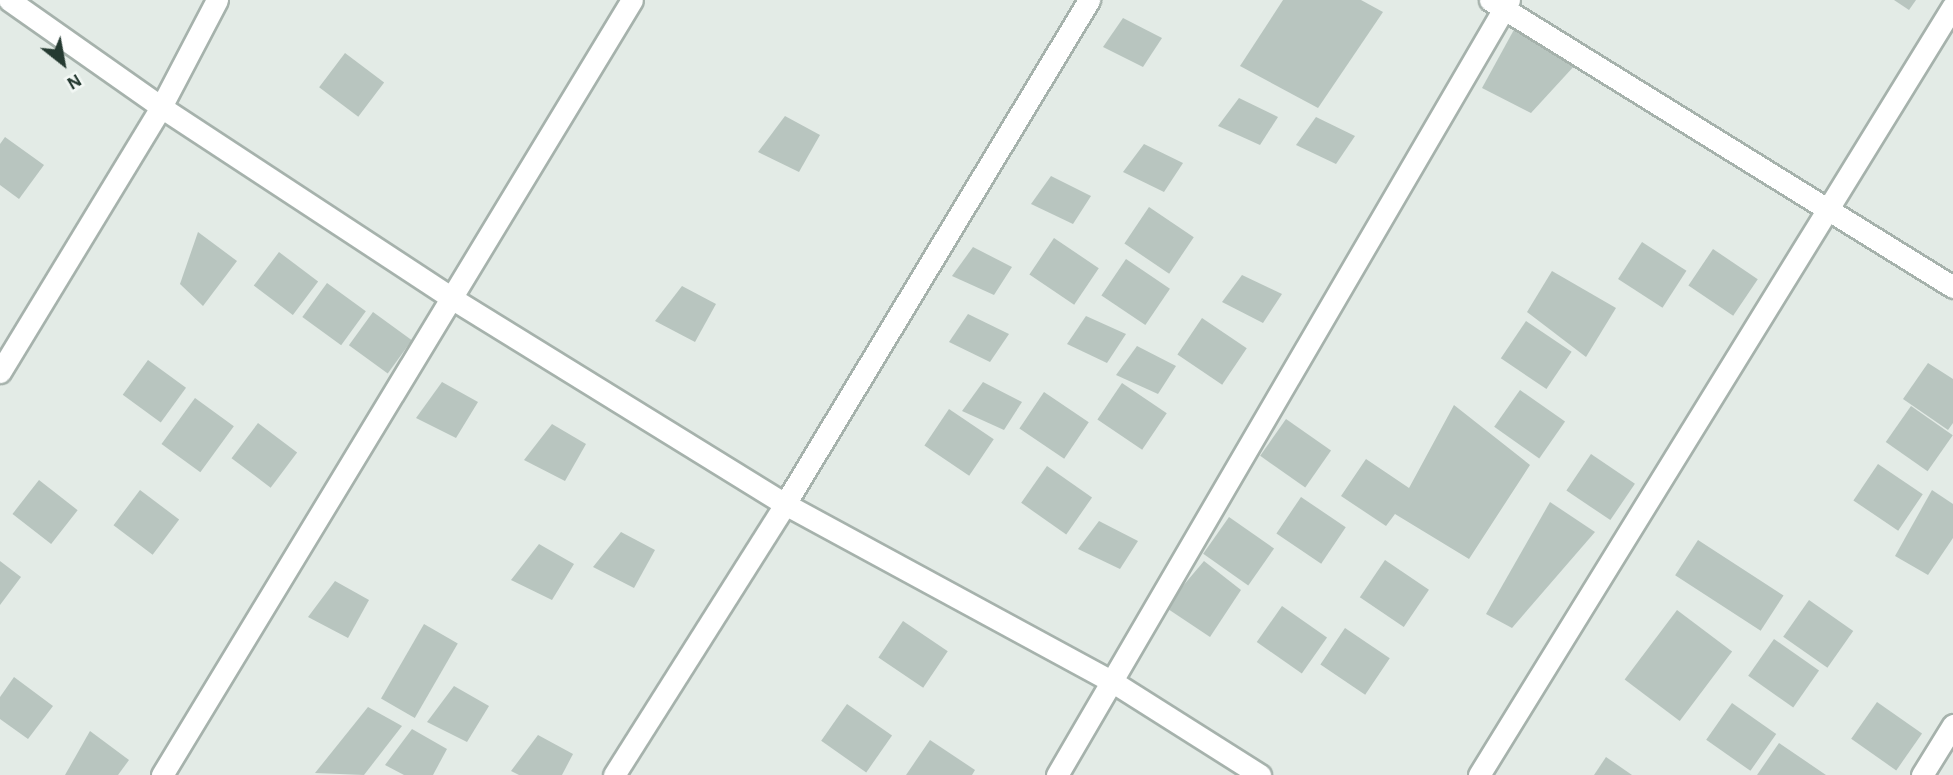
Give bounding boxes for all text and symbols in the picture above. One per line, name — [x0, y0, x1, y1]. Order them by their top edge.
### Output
north arrow — [28, 28, 98, 98]
text: N — [64, 70, 85, 93]

